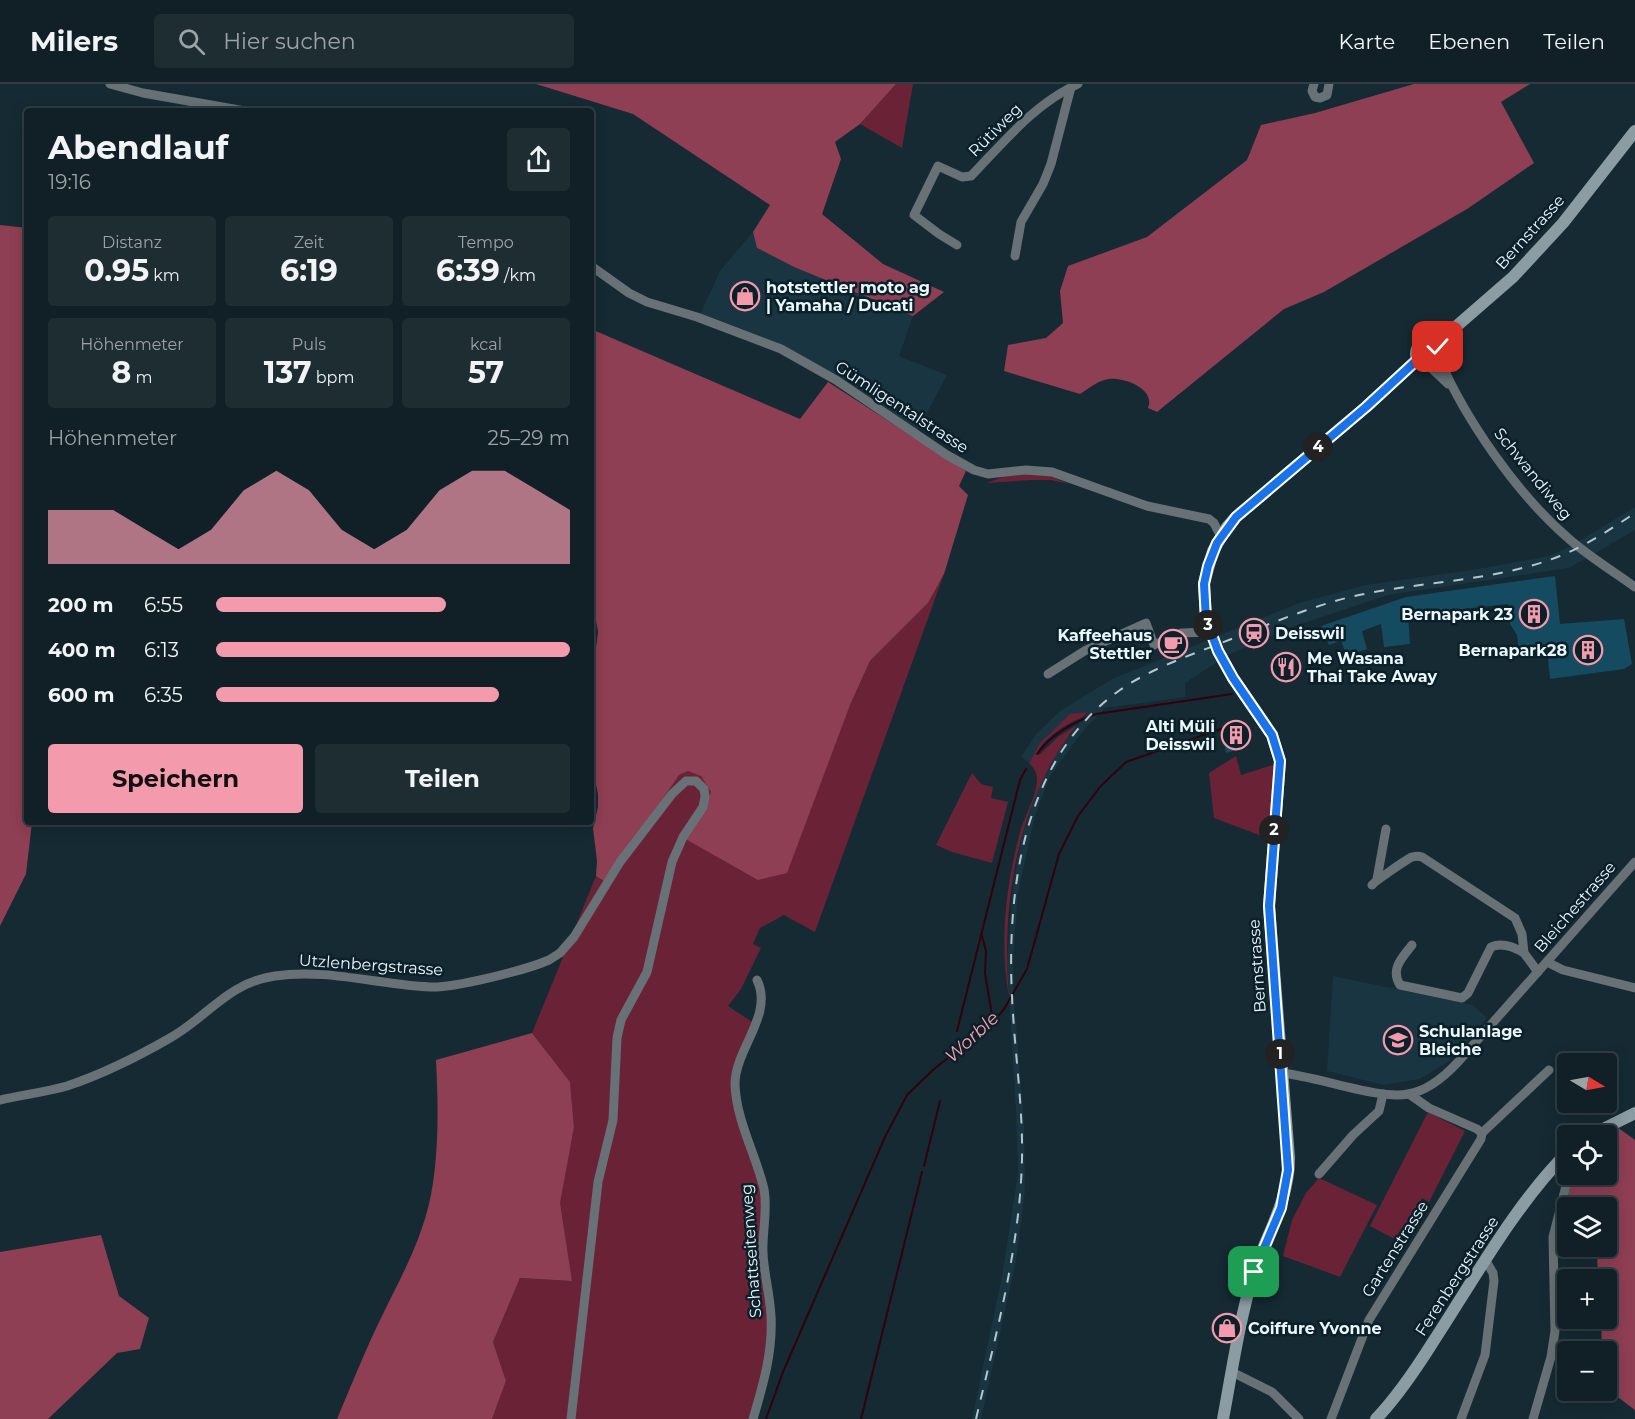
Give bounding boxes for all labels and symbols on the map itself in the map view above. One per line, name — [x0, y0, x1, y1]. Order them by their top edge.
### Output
street label: Rütiweg — [964, 99, 1026, 161]
street label: Bernstrasse — [1492, 191, 1568, 273]
place label: hotstettler moto ag | Yamaha / Ducati — [766, 278, 930, 315]
shop icon: hotstettler moto ag | Yamaha / Ducati — [729, 280, 761, 312]
pin — [1412, 321, 1463, 372]
street label: Gümligentalstrasse — [832, 357, 972, 457]
street label: Schwandiweg — [1490, 424, 1576, 524]
pin: 4 — [1303, 432, 1333, 462]
building icon: Bernapark 23 — [1518, 598, 1550, 630]
place label: Bernapark 23 — [1401, 605, 1513, 624]
pin: 3 — [1193, 610, 1223, 640]
station icon: Deisswil — [1238, 617, 1270, 649]
place label: Deisswil — [1275, 624, 1345, 643]
place label: Kaffeehaus Stettler — [1057, 626, 1152, 663]
cafe icon: Kaffeehaus Stettler — [1157, 628, 1189, 660]
building icon: Bernapark28 — [1572, 634, 1604, 666]
place label: Bernapark28 — [1458, 641, 1567, 660]
place label: Me Wasana Thai Take Away — [1307, 649, 1437, 686]
restaurant icon: Me Wasana Thai Take Away — [1270, 651, 1302, 683]
place label: Alti Müli Deisswil — [1145, 717, 1215, 754]
building icon: Alti Müli Deisswil — [1220, 719, 1252, 751]
pin: 2 — [1259, 815, 1289, 845]
street label: Bleichestrasse — [1530, 858, 1620, 956]
street label: Bernstrasse — [1244, 919, 1270, 1013]
street label: Utzlenbergstrasse — [298, 950, 444, 980]
water label: Worble — [941, 1007, 1003, 1067]
place label: Schulanlage Bleiche — [1419, 1022, 1522, 1059]
school or university icon: Schulanlage Bleiche — [1382, 1024, 1414, 1056]
pin: 1 — [1265, 1039, 1295, 1069]
north arrow — [1557, 1053, 1617, 1113]
street label: Schattseitenweg — [737, 1183, 765, 1319]
street label: Gartenstrasse — [1358, 1197, 1432, 1301]
street label: Ferenbergstrasse — [1411, 1213, 1503, 1339]
pin — [1228, 1246, 1279, 1297]
shop icon: Coiffure Yvonne — [1211, 1312, 1243, 1344]
place label: Coiffure Yvonne — [1248, 1319, 1382, 1338]

